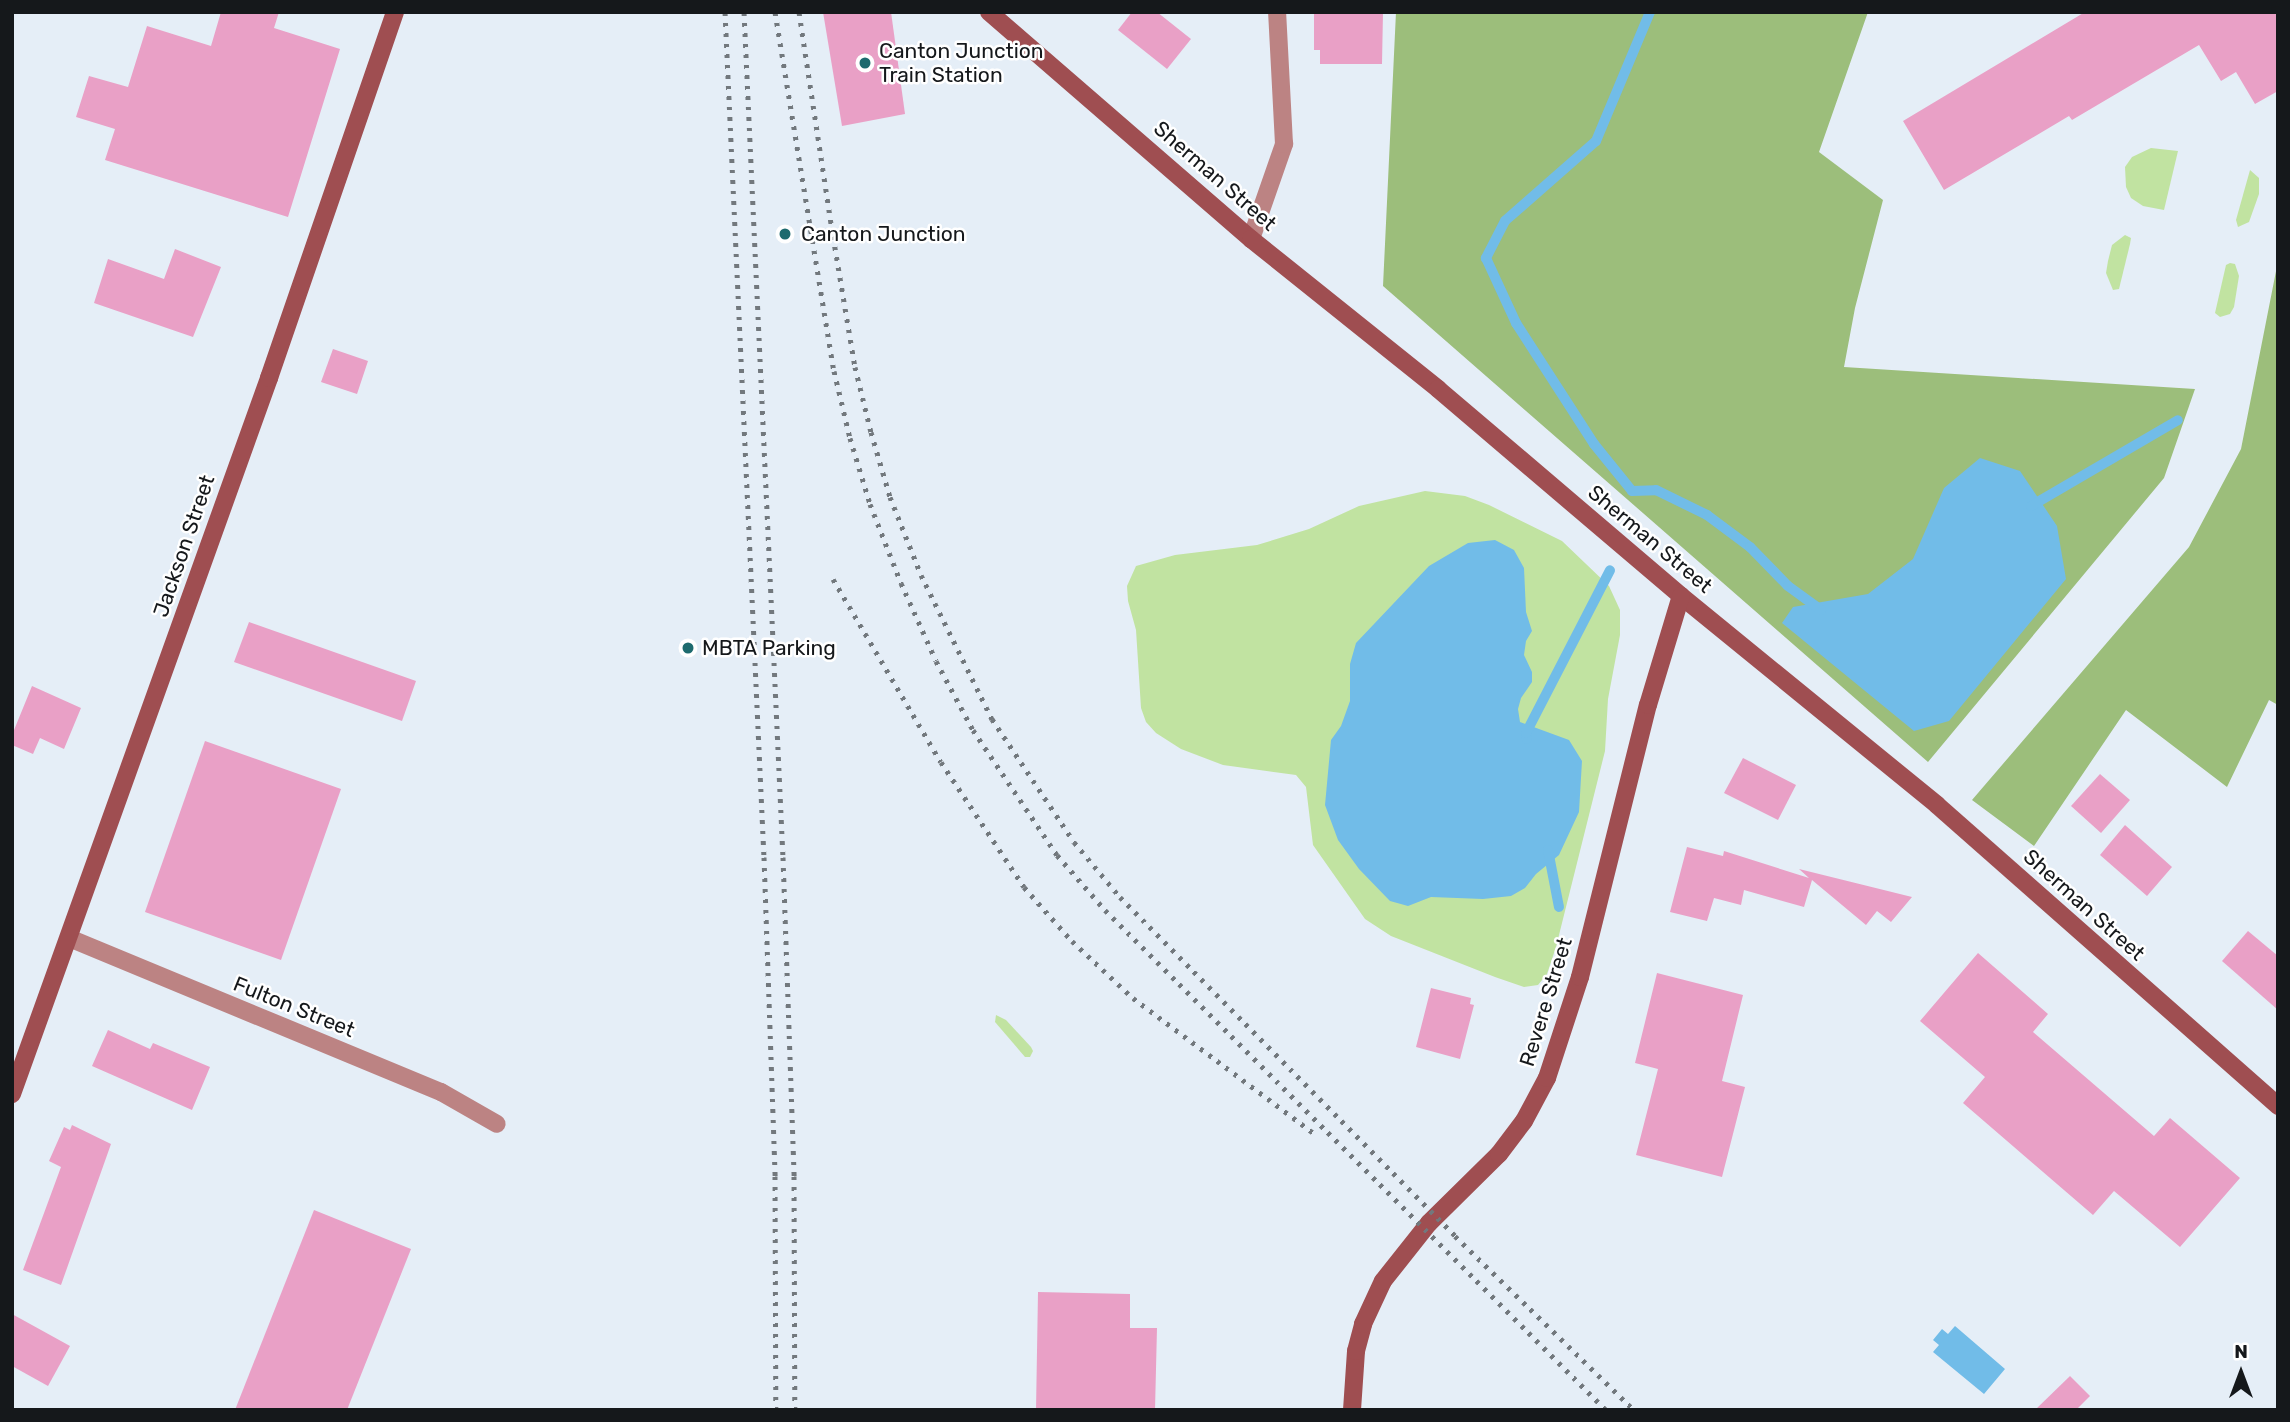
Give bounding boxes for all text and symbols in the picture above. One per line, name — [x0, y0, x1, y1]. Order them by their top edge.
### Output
place label: Canton Junction Train Station — [879, 38, 1044, 88]
marker: Canton Junction Train Station — [857, 55, 873, 71]
street label: Sherman Street — [1148, 116, 1282, 236]
place label: Canton Junction — [801, 221, 966, 247]
marker: Canton Junction — [775, 224, 795, 244]
street label: Jackson Street — [148, 472, 220, 620]
street label: Sherman Street — [1583, 480, 1717, 598]
place label: MBTA Parking — [702, 635, 836, 661]
marker: MBTA Parking — [680, 640, 696, 656]
street label: Sherman Street — [2018, 844, 2150, 966]
street label: Revere Street — [1514, 935, 1578, 1069]
street label: Fulton Street — [230, 971, 358, 1043]
north arrow — [2206, 1338, 2276, 1408]
text: N — [2234, 1340, 2248, 1363]

